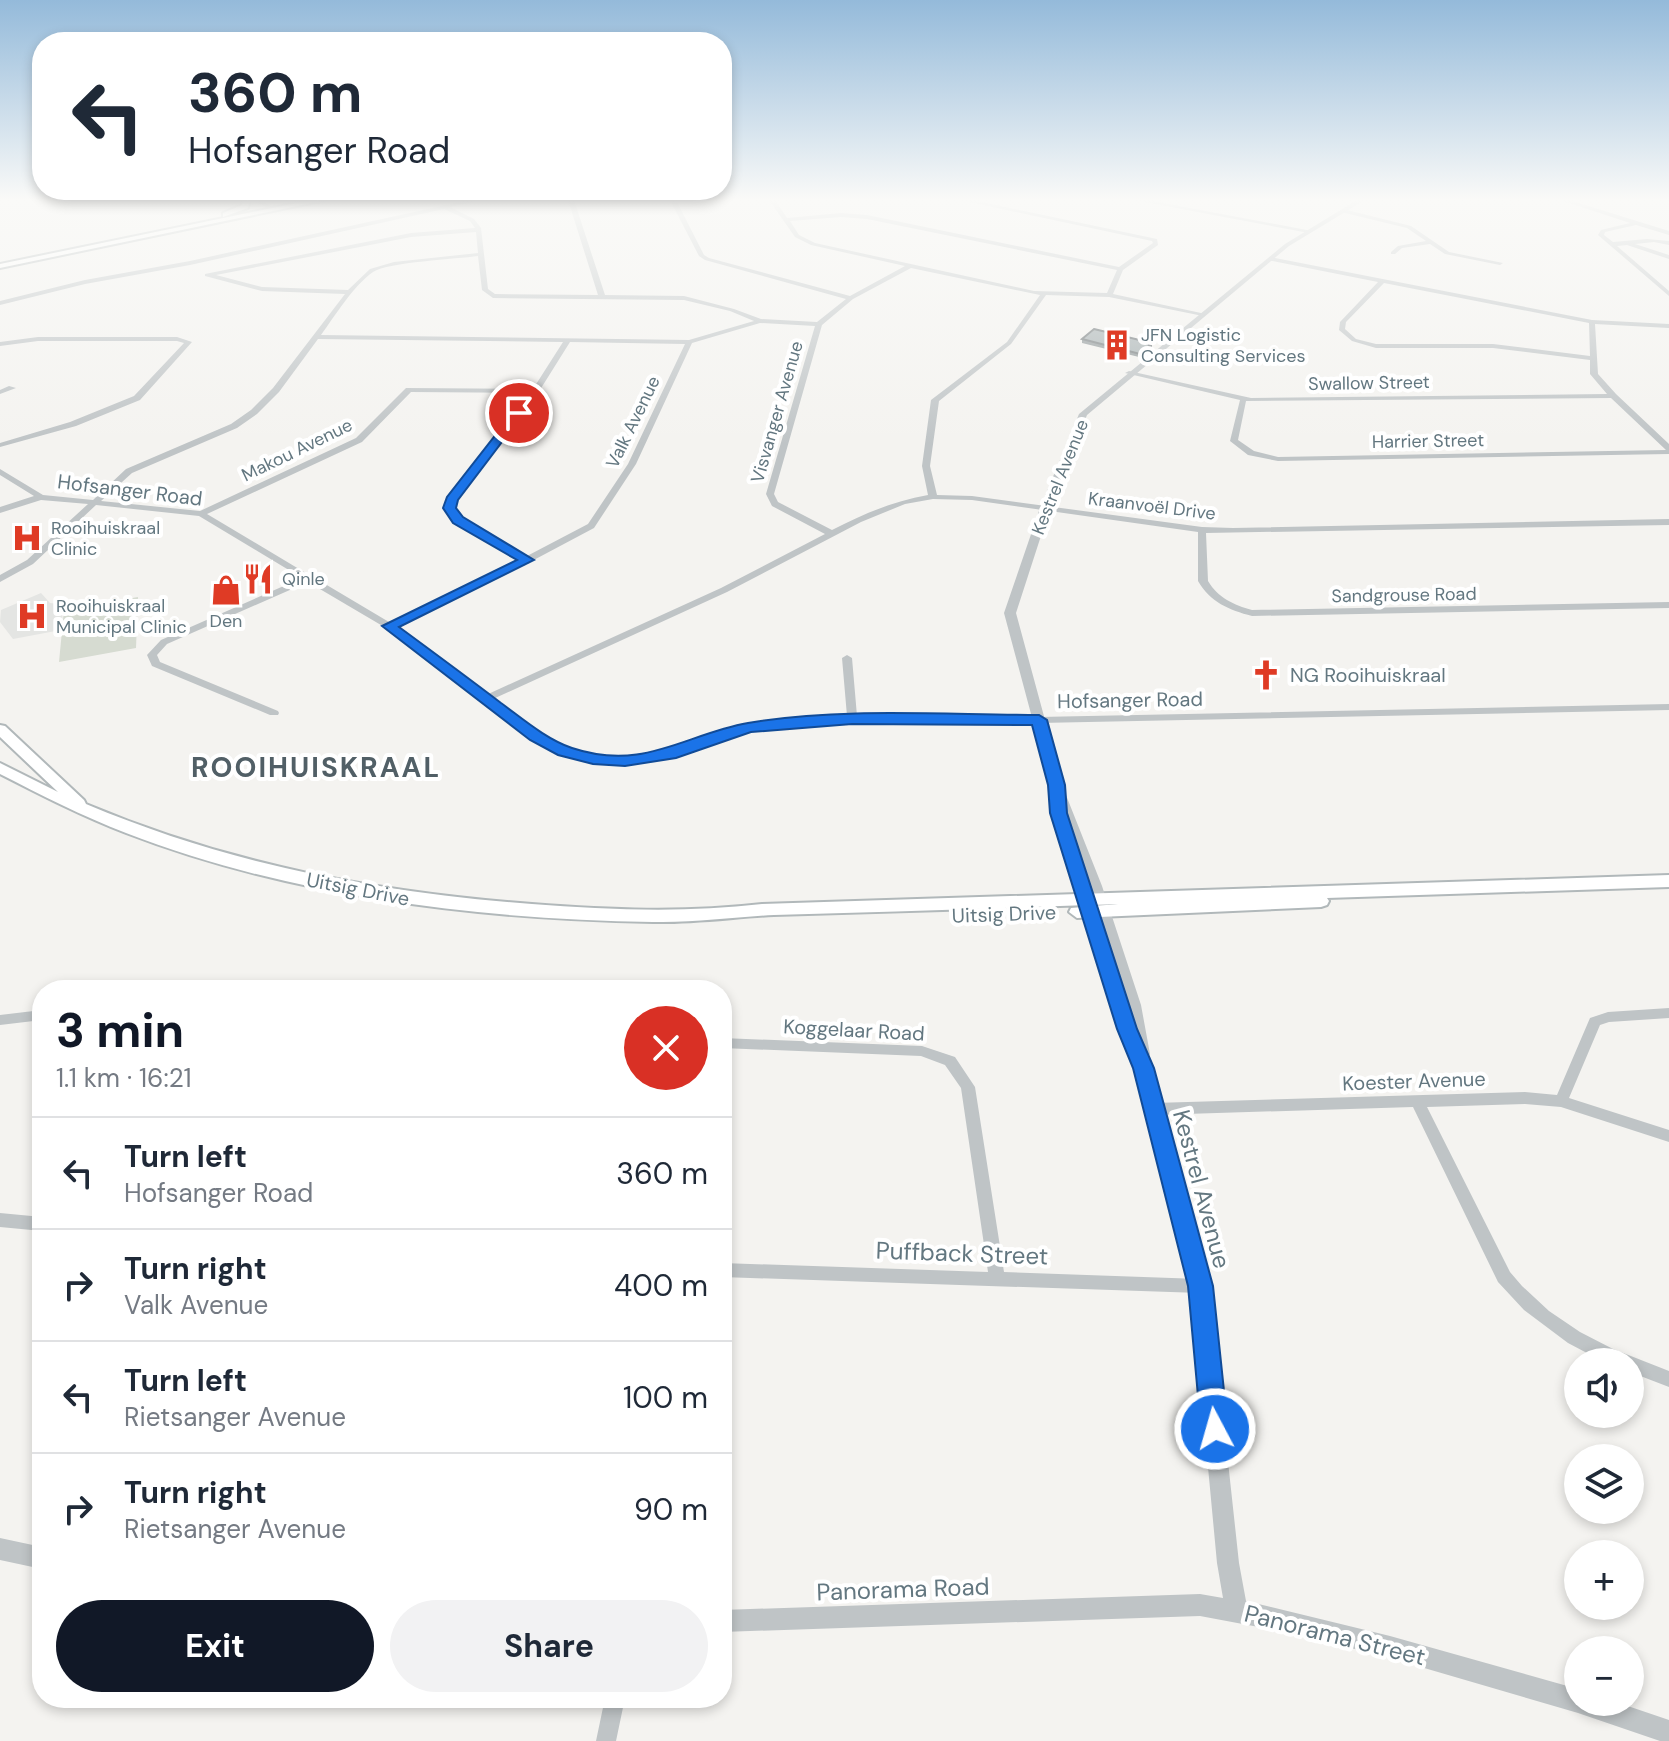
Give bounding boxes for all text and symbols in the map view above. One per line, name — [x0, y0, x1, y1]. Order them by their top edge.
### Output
text: 360 m — [188, 56, 363, 129]
icon: left — [56, 64, 160, 168]
text: Hofsanger Road — [188, 127, 450, 174]
place label: JFN Logistic Consulting Services — [1141, 323, 1306, 368]
building icon: JFN Logistic Consulting Services — [1100, 328, 1134, 362]
street label: Visvanger Avenue — [745, 338, 809, 486]
street label: Swallow Street — [1308, 370, 1430, 396]
street label: Valk Avenue — [600, 372, 666, 472]
pin — [485, 379, 553, 447]
icon: arrive — [497, 391, 541, 435]
street label: Makou Avenue — [238, 413, 356, 487]
street label: Kestrel Avenue — [1026, 416, 1094, 538]
street label: Harrier Street — [1372, 428, 1484, 454]
street label: Hofsanger Road — [56, 468, 204, 512]
street label: Kraanvoël Drive — [1087, 486, 1217, 526]
place label: Rooihuiskraal Clinic — [51, 516, 160, 561]
hospital icon: Rooihuiskraal Clinic — [10, 521, 44, 555]
restaurant icon: Qinle — [241, 562, 275, 596]
place label: Qinle — [282, 567, 325, 591]
shop icon: Den — [209, 573, 243, 607]
street label: Sandgrouse Road — [1331, 582, 1477, 608]
place label: Rooihuiskraal Municipal Clinic — [56, 594, 187, 639]
hospital icon: Rooihuiskraal Municipal Clinic — [15, 599, 49, 633]
place label: Den — [210, 609, 242, 633]
church icon: NG Rooihuiskraal — [1249, 658, 1283, 692]
place label: NG Rooihuiskraal — [1290, 662, 1446, 688]
street label: Hofsanger Road — [1057, 686, 1203, 714]
district label: ROOIHUISKRAAL — [191, 749, 441, 786]
street label: Uitsig Drive — [304, 866, 412, 912]
street label: Uitsig Drive — [951, 899, 1057, 929]
text: 3 min — [56, 999, 184, 1062]
button: close — [624, 1006, 708, 1090]
street label: Koggelaar Road — [783, 1013, 925, 1047]
text: 1.1 km · 16:21 — [56, 1061, 192, 1095]
street label: Koester Avenue — [1342, 1066, 1486, 1096]
street label: Kestrel Avenue — [1166, 1106, 1238, 1272]
text: Turn left — [124, 1137, 247, 1176]
icon: left — [56, 1151, 100, 1195]
text: 360 m — [616, 1154, 708, 1193]
text: Hofsanger Road — [124, 1176, 313, 1210]
street label: Puffback Street — [875, 1235, 1049, 1271]
text: Turn right — [124, 1249, 267, 1288]
icon: right — [56, 1263, 100, 1307]
text: 400 m — [614, 1266, 708, 1305]
text: Valk Avenue — [124, 1288, 268, 1322]
map controls — [1564, 1348, 1644, 1716]
button: sound — [1564, 1348, 1644, 1428]
text: Turn left — [124, 1361, 247, 1400]
icon: left — [56, 1375, 100, 1419]
text: 100 m — [623, 1378, 708, 1417]
position arrow — [1173, 1387, 1257, 1471]
text: Rietsanger Avenue — [124, 1400, 346, 1434]
button: layers — [1564, 1444, 1644, 1524]
text: Turn right — [124, 1473, 267, 1512]
icon: right — [56, 1487, 100, 1531]
text: 90 m — [634, 1490, 708, 1529]
text: Rietsanger Avenue — [124, 1512, 346, 1546]
button: + — [1564, 1540, 1644, 1620]
street label: Panorama Road — [816, 1570, 990, 1608]
street label: Panorama Street — [1241, 1598, 1429, 1672]
button: Exit — [56, 1600, 374, 1692]
button: Share — [390, 1600, 708, 1692]
button: − — [1564, 1636, 1644, 1716]

